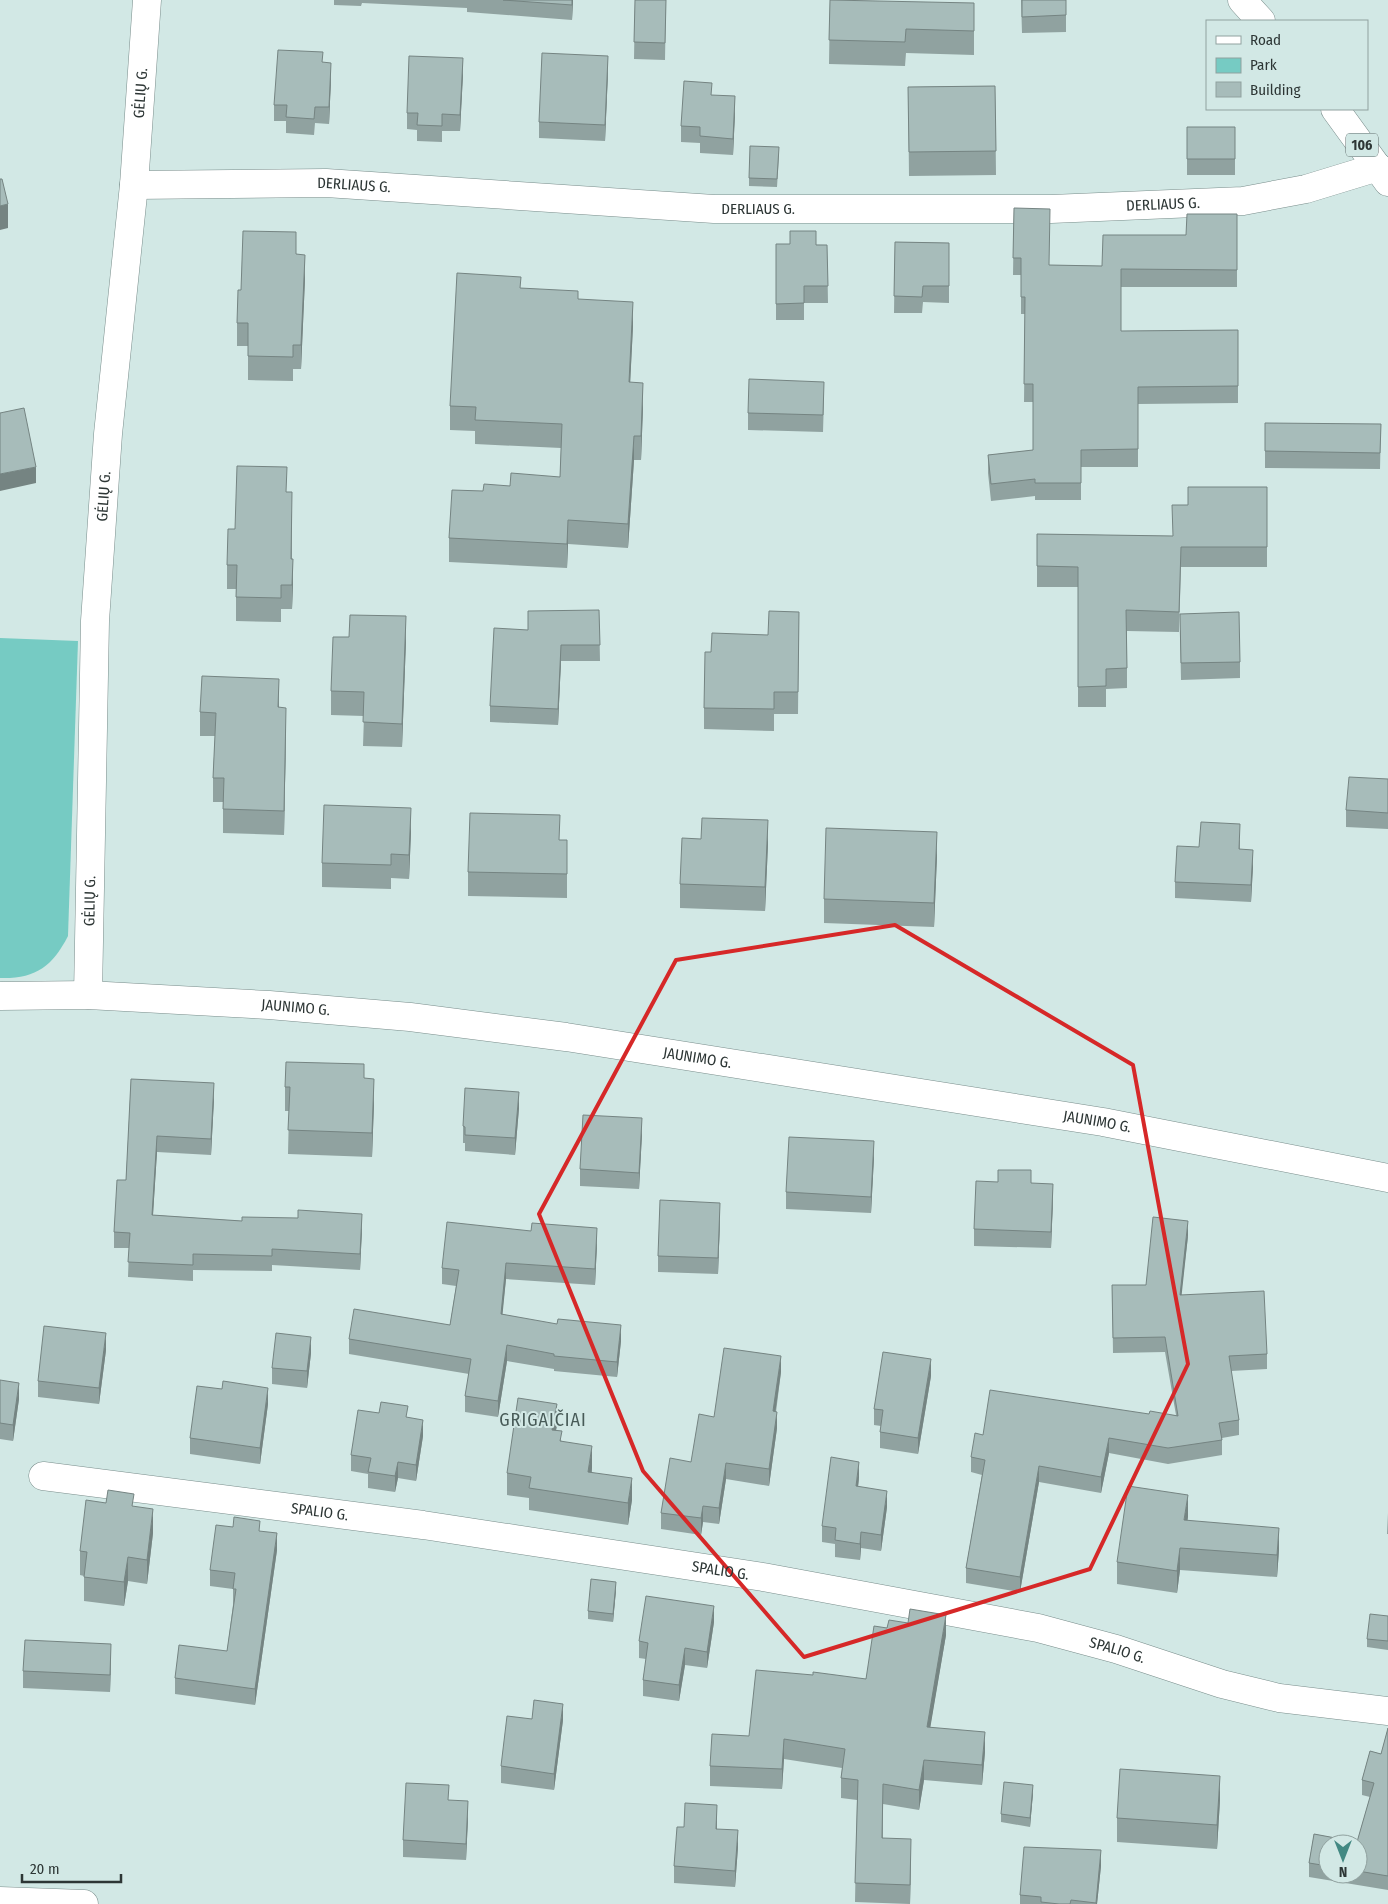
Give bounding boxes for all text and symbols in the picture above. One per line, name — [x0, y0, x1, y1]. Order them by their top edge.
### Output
legend — [1206, 20, 1368, 110]
text: Road — [1250, 31, 1281, 49]
text: Park — [1250, 56, 1277, 74]
street label: GĖLIŲ G. — [130, 67, 151, 119]
text: Building — [1250, 81, 1301, 99]
road number: 106 — [1346, 134, 1378, 156]
street label: DERLIAUS G. — [317, 174, 391, 196]
street label: DERLIAUS G. — [1126, 194, 1200, 215]
street label: DERLIAUS G. — [721, 200, 795, 218]
street label: GĖLIŲ G. — [93, 471, 114, 522]
street label: GĖLIŲ G. — [80, 876, 99, 926]
street label: JAUNIMO G. — [261, 996, 331, 1019]
street label: JAUNIMO G. — [662, 1043, 733, 1072]
street label: JAUNIMO G. — [1062, 1107, 1133, 1136]
district label: GRIGAIČIAI — [499, 1409, 587, 1431]
street label: SPALIO G. — [290, 1499, 349, 1524]
street label: SPALIO G. — [691, 1557, 750, 1584]
street label: SPALIO G. — [1087, 1633, 1148, 1667]
north arrow — [1318, 1834, 1368, 1884]
scale bar — [22, 1852, 121, 1884]
text: 20 m — [30, 1860, 60, 1878]
text: N — [1339, 1863, 1347, 1880]

